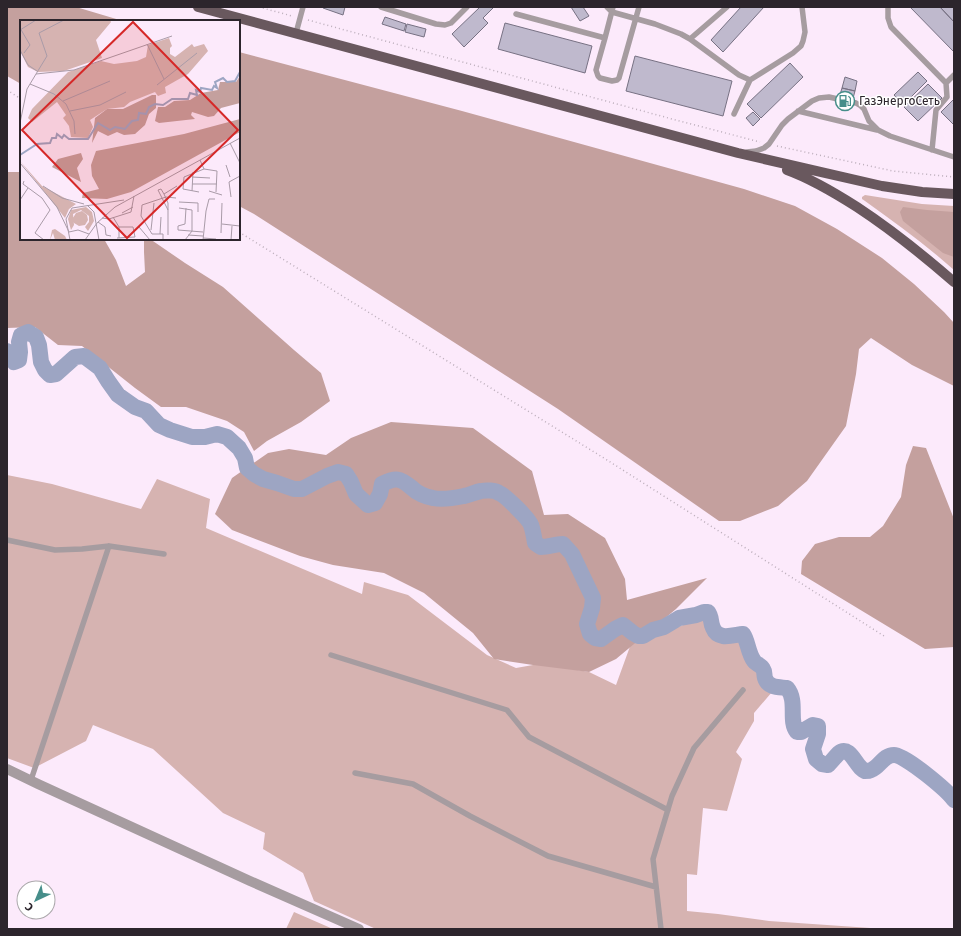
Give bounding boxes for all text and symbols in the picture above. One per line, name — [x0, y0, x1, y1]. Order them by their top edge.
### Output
inset map — [20, 20, 240, 240]
fuel station icon: ГазЭнергоСеть — [834, 90, 856, 112]
place label: ГазЭнергоСеть — [859, 94, 940, 108]
north arrow — [16, 880, 56, 920]
text: С — [22, 899, 36, 914]

